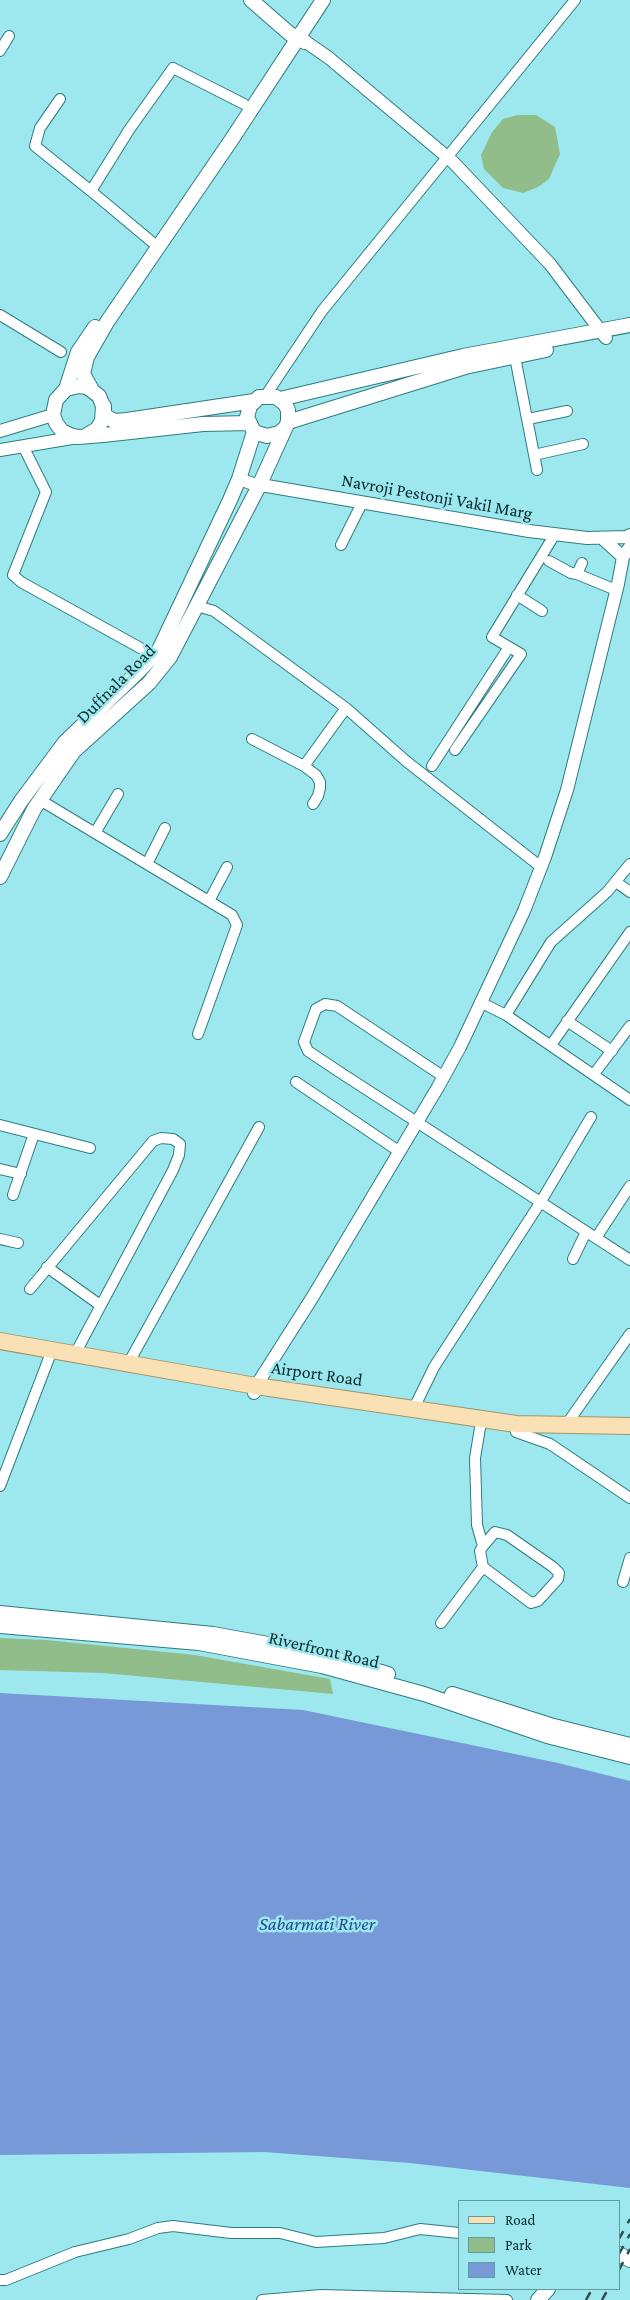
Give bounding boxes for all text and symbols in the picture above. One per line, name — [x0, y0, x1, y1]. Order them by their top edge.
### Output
street label: Navroji Pestonji Vakil Marg — [340, 470, 534, 524]
street label: Duffnala Road — [72, 640, 160, 728]
street label: Airport Road — [270, 1357, 364, 1391]
street label: Riverfront Road — [267, 1627, 381, 1673]
water label: Sabarmati River — [259, 1913, 375, 1935]
legend — [458, 2200, 620, 2290]
text: Road — [505, 2212, 535, 2228]
text: Park — [505, 2237, 532, 2253]
text: Water — [505, 2262, 542, 2278]

